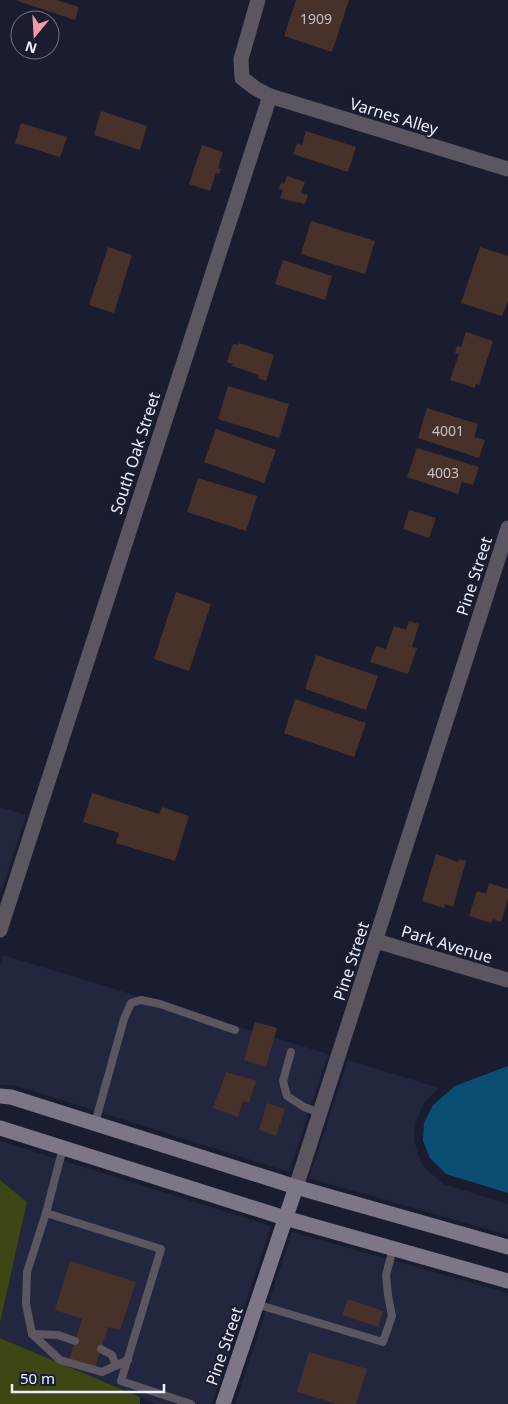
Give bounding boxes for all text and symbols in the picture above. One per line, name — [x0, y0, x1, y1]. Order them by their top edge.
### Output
house number: 1909 — [300, 9, 332, 28]
north arrow — [10, 10, 60, 60]
text: N — [22, 37, 39, 59]
street label: Varnes Alley — [347, 92, 442, 140]
street label: South Oak Street — [105, 389, 165, 517]
house number: 4001 — [432, 421, 464, 440]
house number: 4003 — [427, 463, 459, 482]
street label: Pine Street — [451, 534, 497, 618]
street label: Pine Street — [328, 919, 374, 1003]
street label: Park Avenue — [399, 920, 495, 968]
street label: Pine Street — [200, 1304, 248, 1388]
scale bar — [12, 1362, 165, 1394]
text: 50 m — [20, 1368, 55, 1388]

